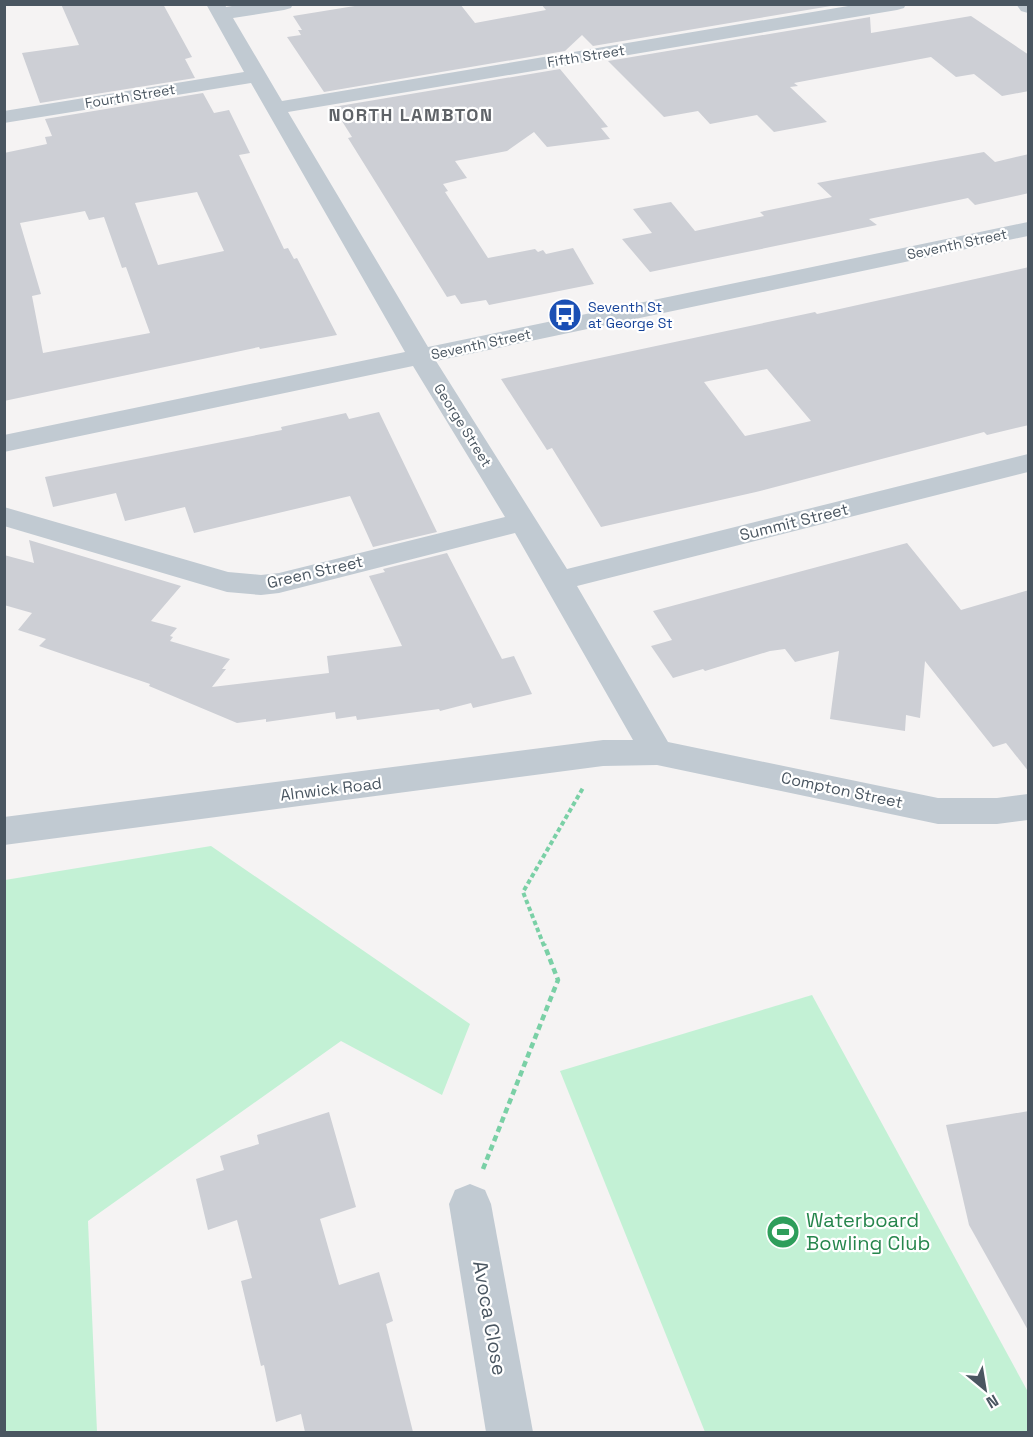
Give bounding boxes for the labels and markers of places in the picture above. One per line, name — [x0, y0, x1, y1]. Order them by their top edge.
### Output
bus stop icon: Seventh St at George St — [547, 297, 583, 333]
place label: Seventh St at George St — [588, 298, 673, 332]
place label: Waterboard Bowling Club — [806, 1207, 930, 1256]
sports icon: Waterboard Bowling Club — [765, 1214, 801, 1250]

